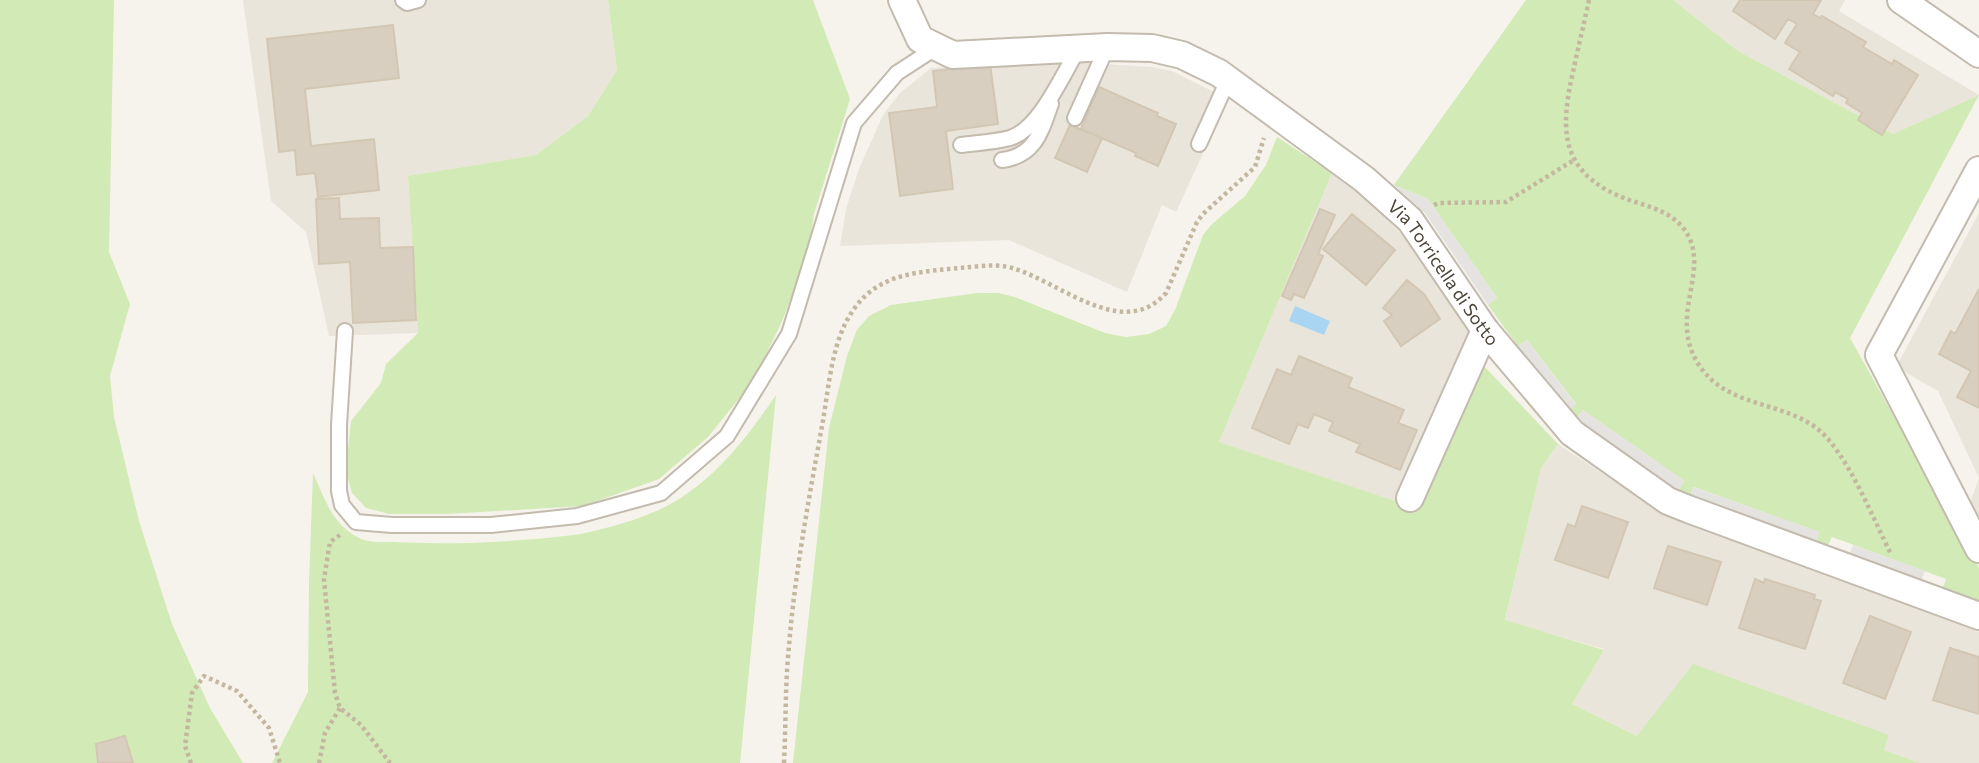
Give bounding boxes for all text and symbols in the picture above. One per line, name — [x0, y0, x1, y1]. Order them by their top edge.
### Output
street label: Via Torricella di Sotto — [1383, 195, 1504, 350]

